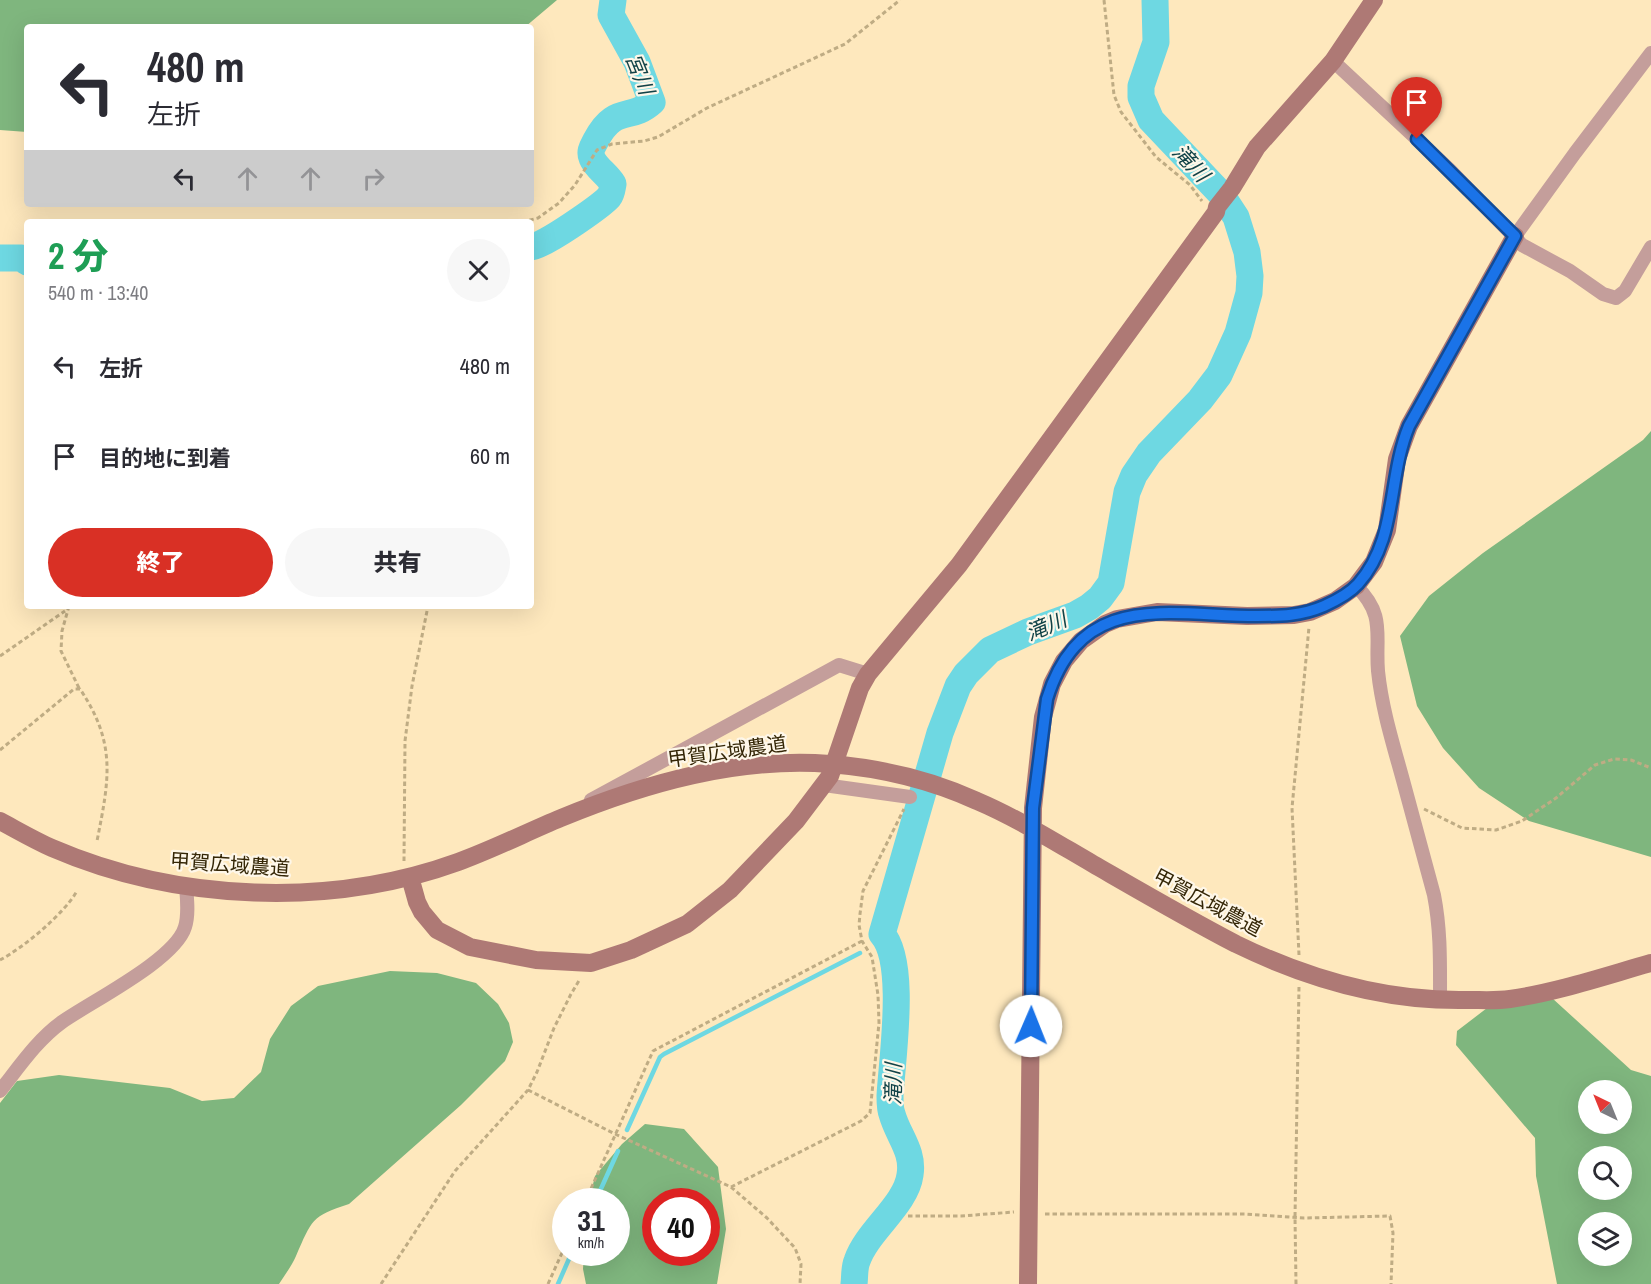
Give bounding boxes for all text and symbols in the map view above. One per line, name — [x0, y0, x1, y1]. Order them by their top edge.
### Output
text: 480 m — [147, 39, 245, 95]
icon: left — [48, 48, 126, 126]
water label: 宮川 — [619, 49, 662, 101]
pin — [1391, 77, 1442, 139]
icon: arrive — [1400, 86, 1433, 119]
text: 左折 — [147, 96, 201, 132]
water label: 滝川 — [1166, 138, 1217, 190]
icon: left — [168, 162, 201, 195]
icon: ahead — [231, 162, 264, 195]
icon: ahead — [294, 162, 327, 195]
icon: right — [357, 162, 390, 195]
text: 2 分 — [48, 232, 109, 280]
button: close — [447, 239, 510, 302]
text: 540 m · 13:40 — [48, 279, 148, 306]
icon: left — [48, 350, 81, 383]
text: 480 m — [460, 351, 510, 381]
text: 左折 — [99, 353, 143, 383]
icon: arrive — [48, 440, 81, 473]
text: 60 m — [470, 441, 510, 471]
text: 目的地に到着 — [99, 443, 231, 473]
button: 終了 — [48, 528, 273, 597]
button: 共有 — [285, 528, 510, 597]
water label: 滝川 — [1021, 604, 1073, 648]
street label: 甲賀広域農道 — [666, 729, 788, 773]
street label: 甲賀広域農道 — [169, 846, 291, 882]
street label: 甲賀広域農道 — [1149, 862, 1267, 942]
position arrow — [999, 994, 1063, 1058]
water label: 滝川 — [878, 1061, 908, 1105]
north arrow — [1578, 1080, 1632, 1134]
map controls — [1578, 1080, 1632, 1266]
button: search — [1578, 1146, 1632, 1200]
speed limit sign: 40 — [642, 1188, 720, 1266]
text: 31 — [577, 1200, 605, 1240]
button: layers — [1578, 1212, 1632, 1266]
text: km/h — [578, 1232, 604, 1253]

